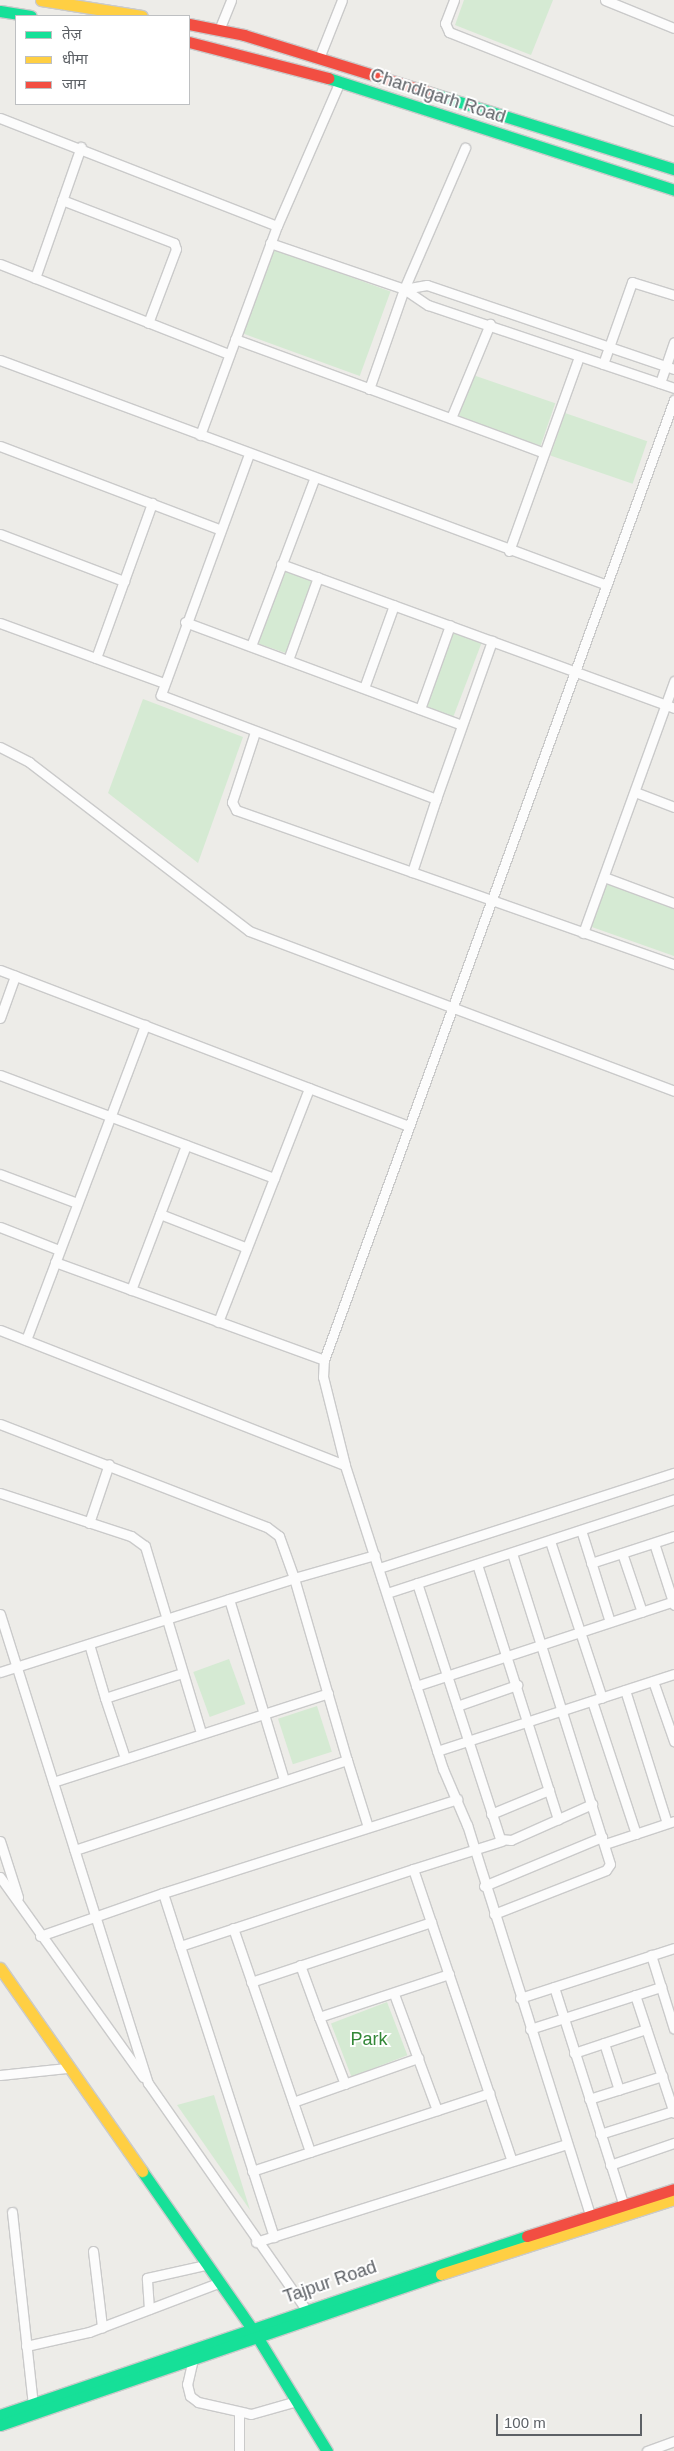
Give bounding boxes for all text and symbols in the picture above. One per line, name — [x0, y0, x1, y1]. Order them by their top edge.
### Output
legend — [15, 15, 190, 105]
text: तेज़ — [62, 25, 82, 42]
text: धीमा — [62, 50, 88, 67]
street label: Chandigarh Road — [368, 64, 508, 128]
text: जाम — [62, 75, 86, 92]
park label: Park — [350, 2028, 388, 2050]
street label: Tajpur Road — [281, 2256, 379, 2308]
scale bar — [499, 2404, 645, 2436]
text: 100 m — [504, 2414, 546, 2431]

